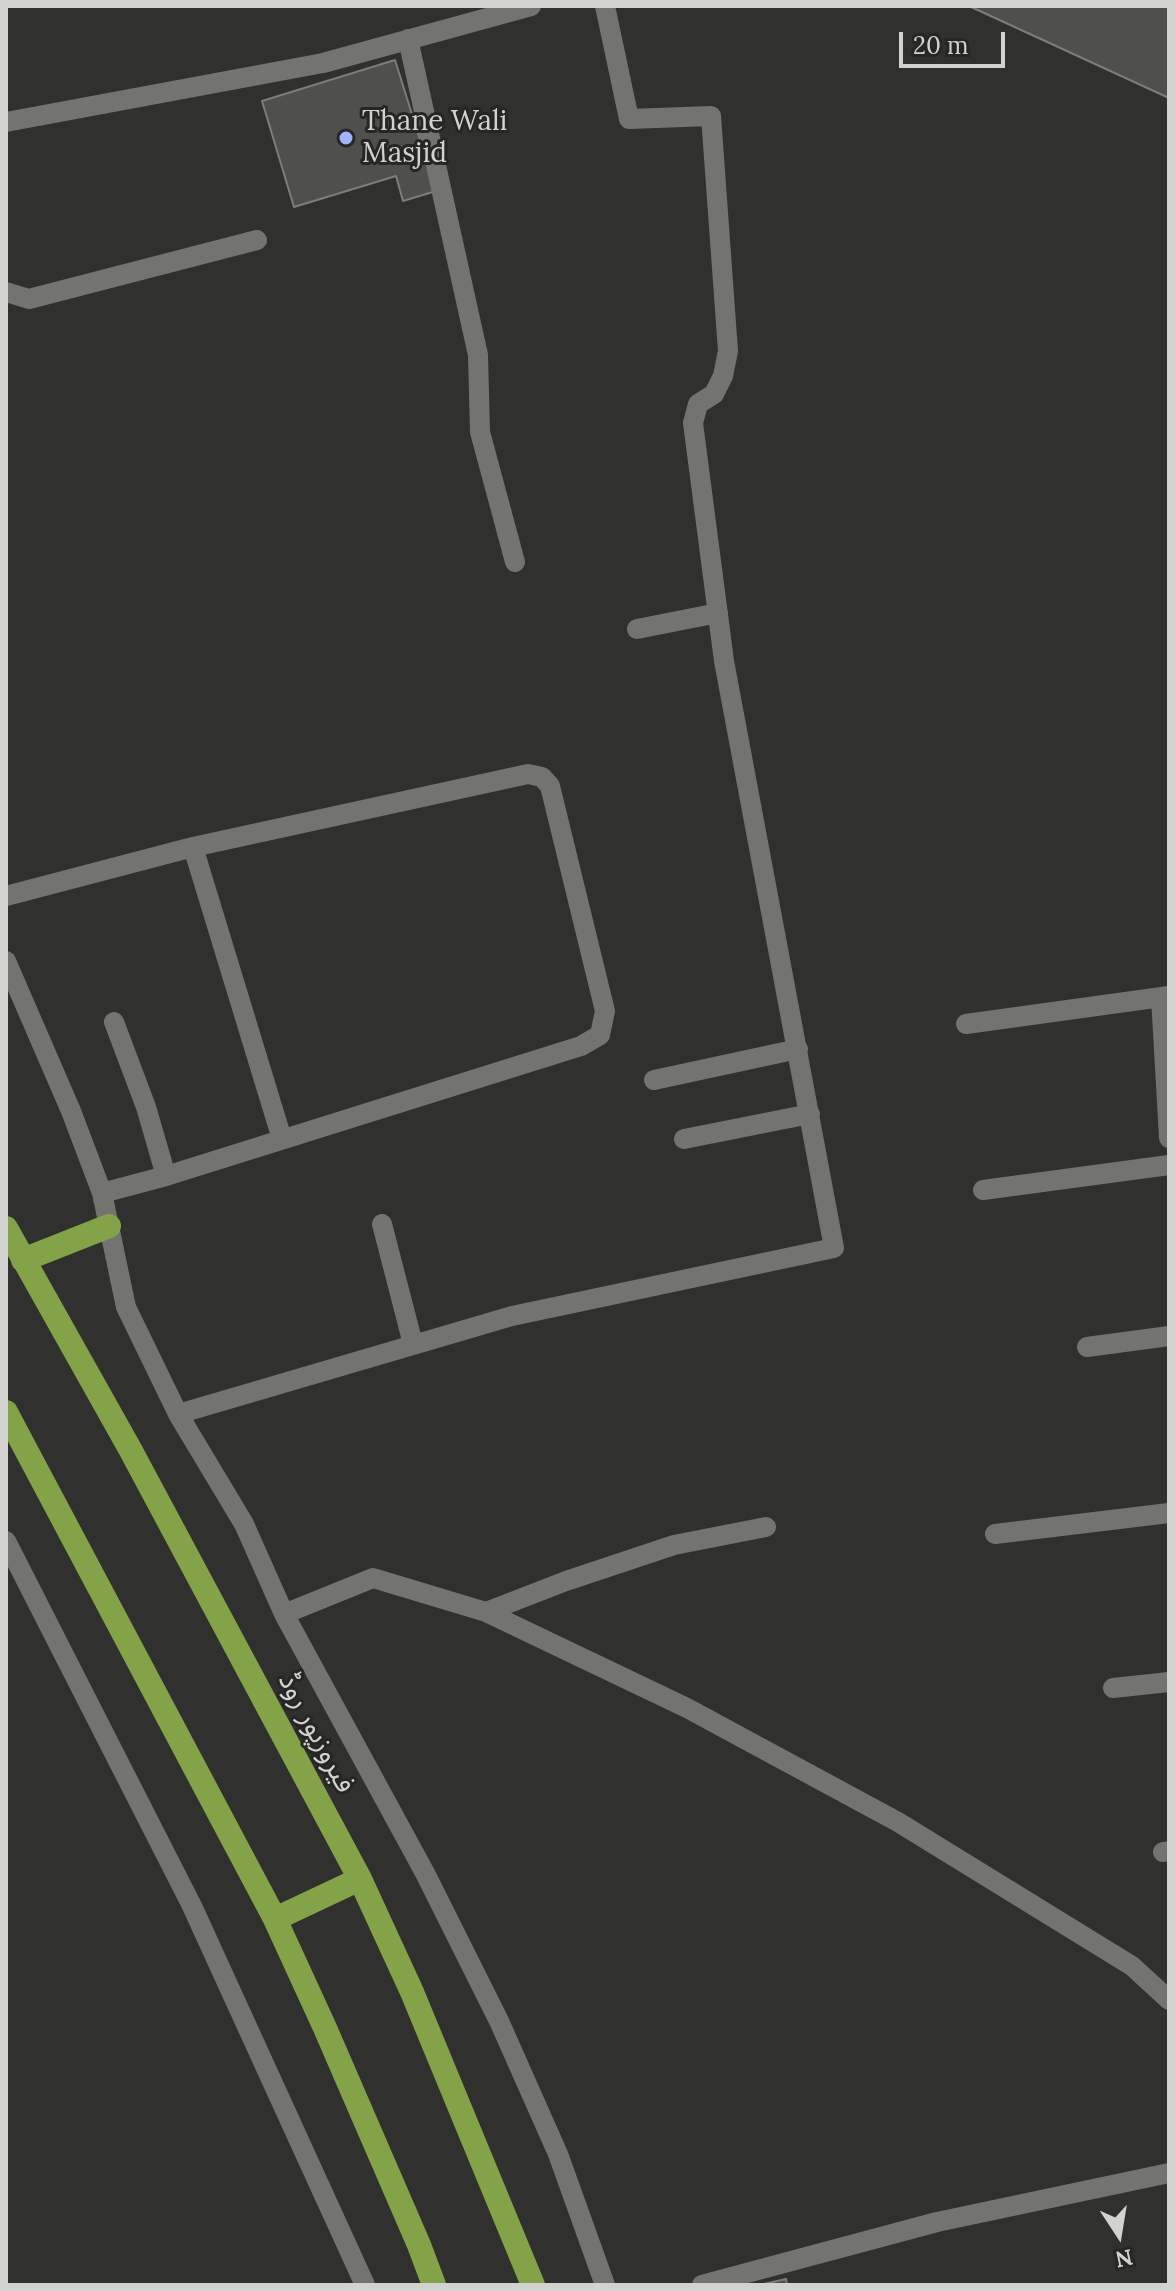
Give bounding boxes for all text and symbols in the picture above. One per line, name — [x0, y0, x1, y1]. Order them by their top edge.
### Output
scale bar — [903, 16, 1009, 66]
text: 20 m — [913, 30, 969, 61]
place label: Thane Wali Masjid — [362, 105, 507, 171]
marker: Thane Wali Masjid — [337, 129, 355, 147]
street label: فیروزپور روڈ — [270, 1667, 362, 1799]
north arrow — [1079, 2195, 1159, 2275]
text: N — [1113, 2243, 1135, 2274]

